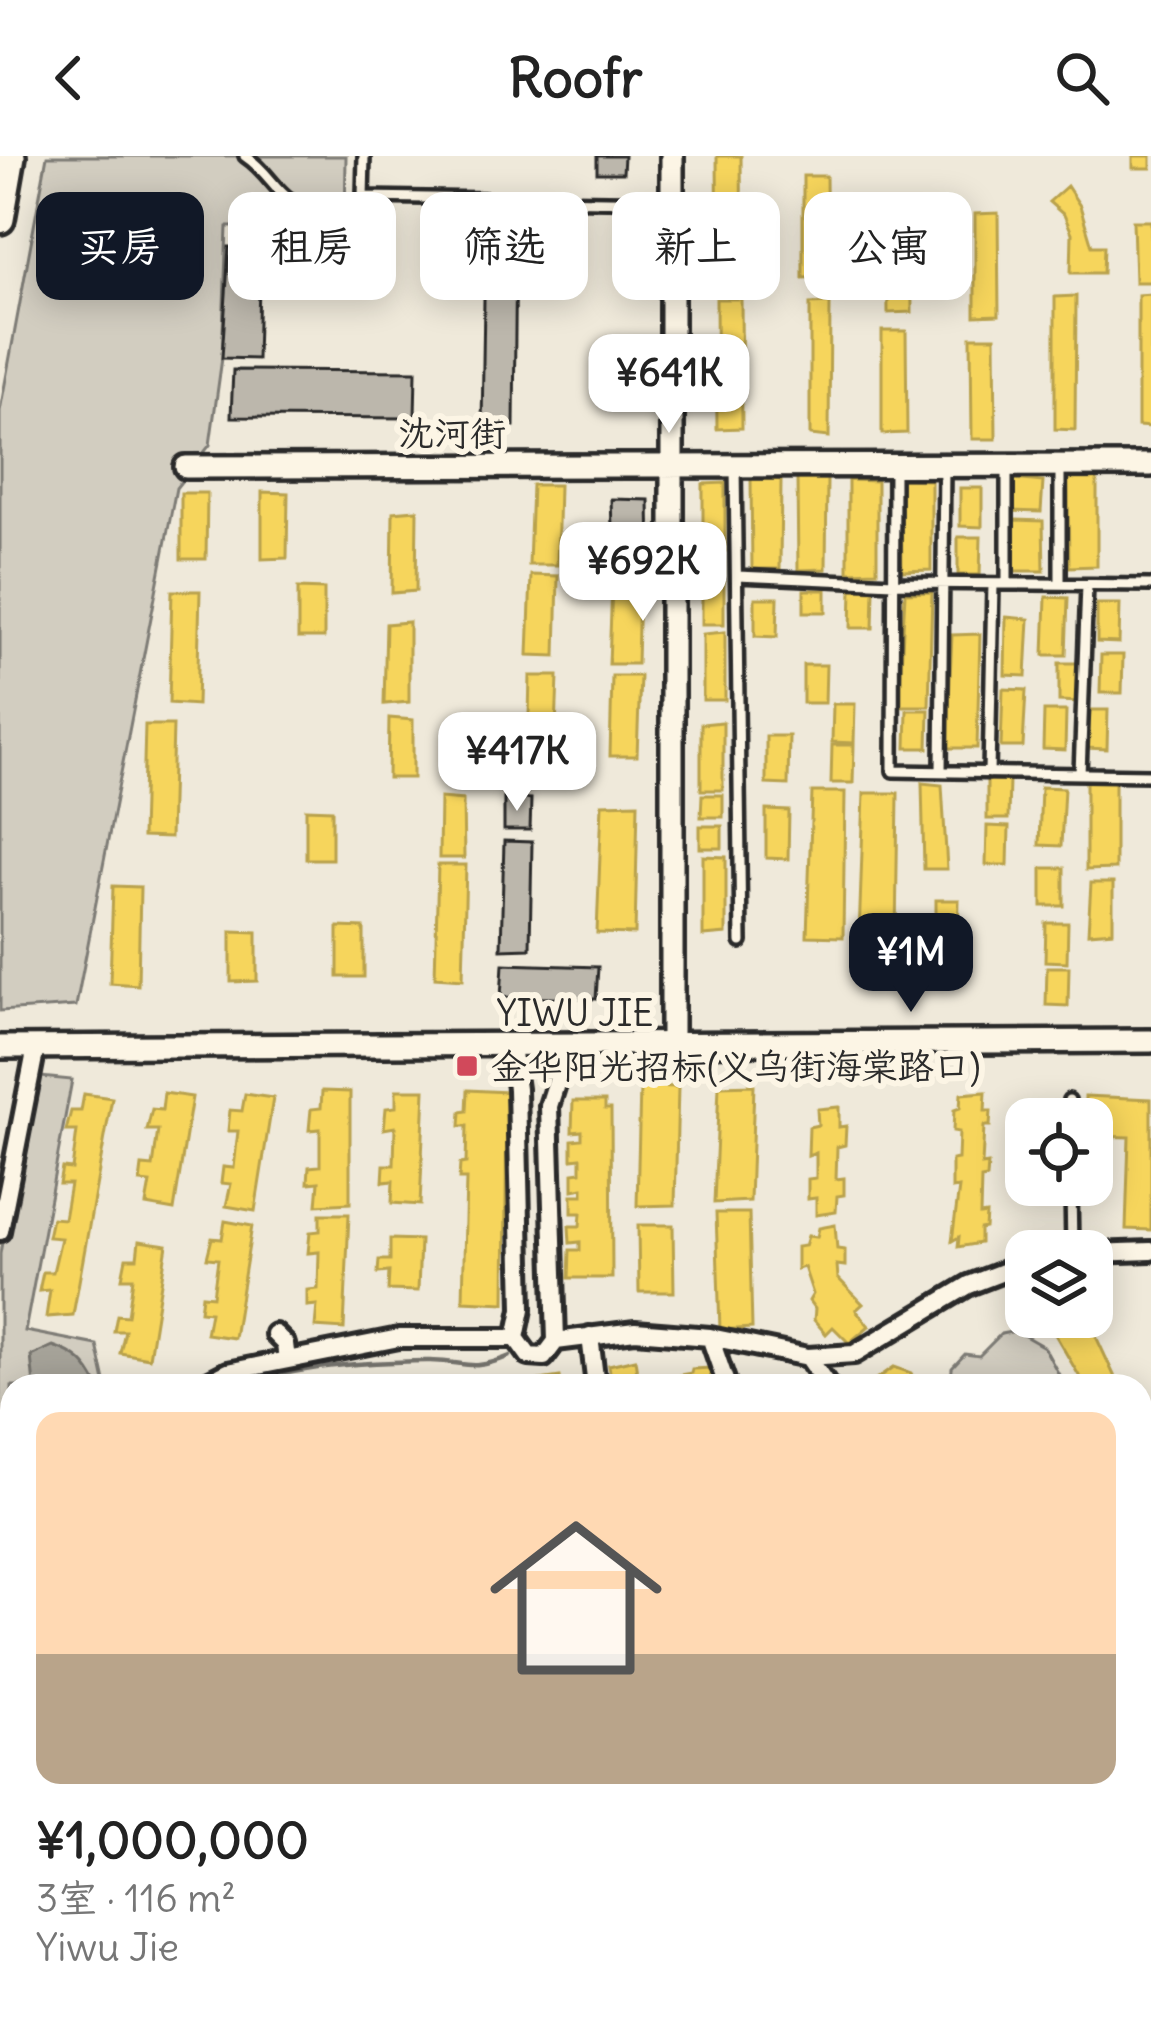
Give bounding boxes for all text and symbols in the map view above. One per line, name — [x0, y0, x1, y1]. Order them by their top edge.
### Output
text: Roofr — [509, 44, 642, 112]
icon: back — [36, 45, 102, 111]
icon: search — [1049, 45, 1115, 111]
chip: 买房 — [36, 192, 204, 300]
chip: 租房 — [228, 192, 396, 300]
chip: 筛选 — [420, 192, 588, 300]
chip: 新上 — [612, 192, 780, 300]
chip: 公寓 — [804, 192, 972, 300]
pin: ¥641K — [585, 334, 753, 436]
text: ¥641K — [615, 348, 723, 397]
street label: 沈河街 — [398, 411, 506, 456]
pin: ¥692K — [559, 522, 727, 624]
text: ¥692K — [586, 536, 700, 585]
pin: ¥417K — [433, 712, 601, 814]
text: ¥417K — [465, 726, 569, 775]
pin: ¥1M — [853, 913, 969, 1015]
text: ¥1M — [876, 927, 946, 976]
street label: YIWU JIE — [496, 991, 654, 1036]
place label: 金华阳光招标(义乌街海棠路口) — [491, 1044, 981, 1089]
marker: 金华阳光招标(义乌街海棠路口) — [454, 1053, 480, 1079]
map controls — [1005, 1098, 1113, 1338]
button: locate — [1005, 1098, 1113, 1206]
button: layers — [1005, 1230, 1113, 1338]
icon: home — [468, 1490, 684, 1706]
text: ¥1,000,000 — [36, 1808, 309, 1872]
text: 3室 · 116 m² — [36, 1874, 236, 1923]
text: Yiwu Jie — [36, 1923, 179, 1972]

